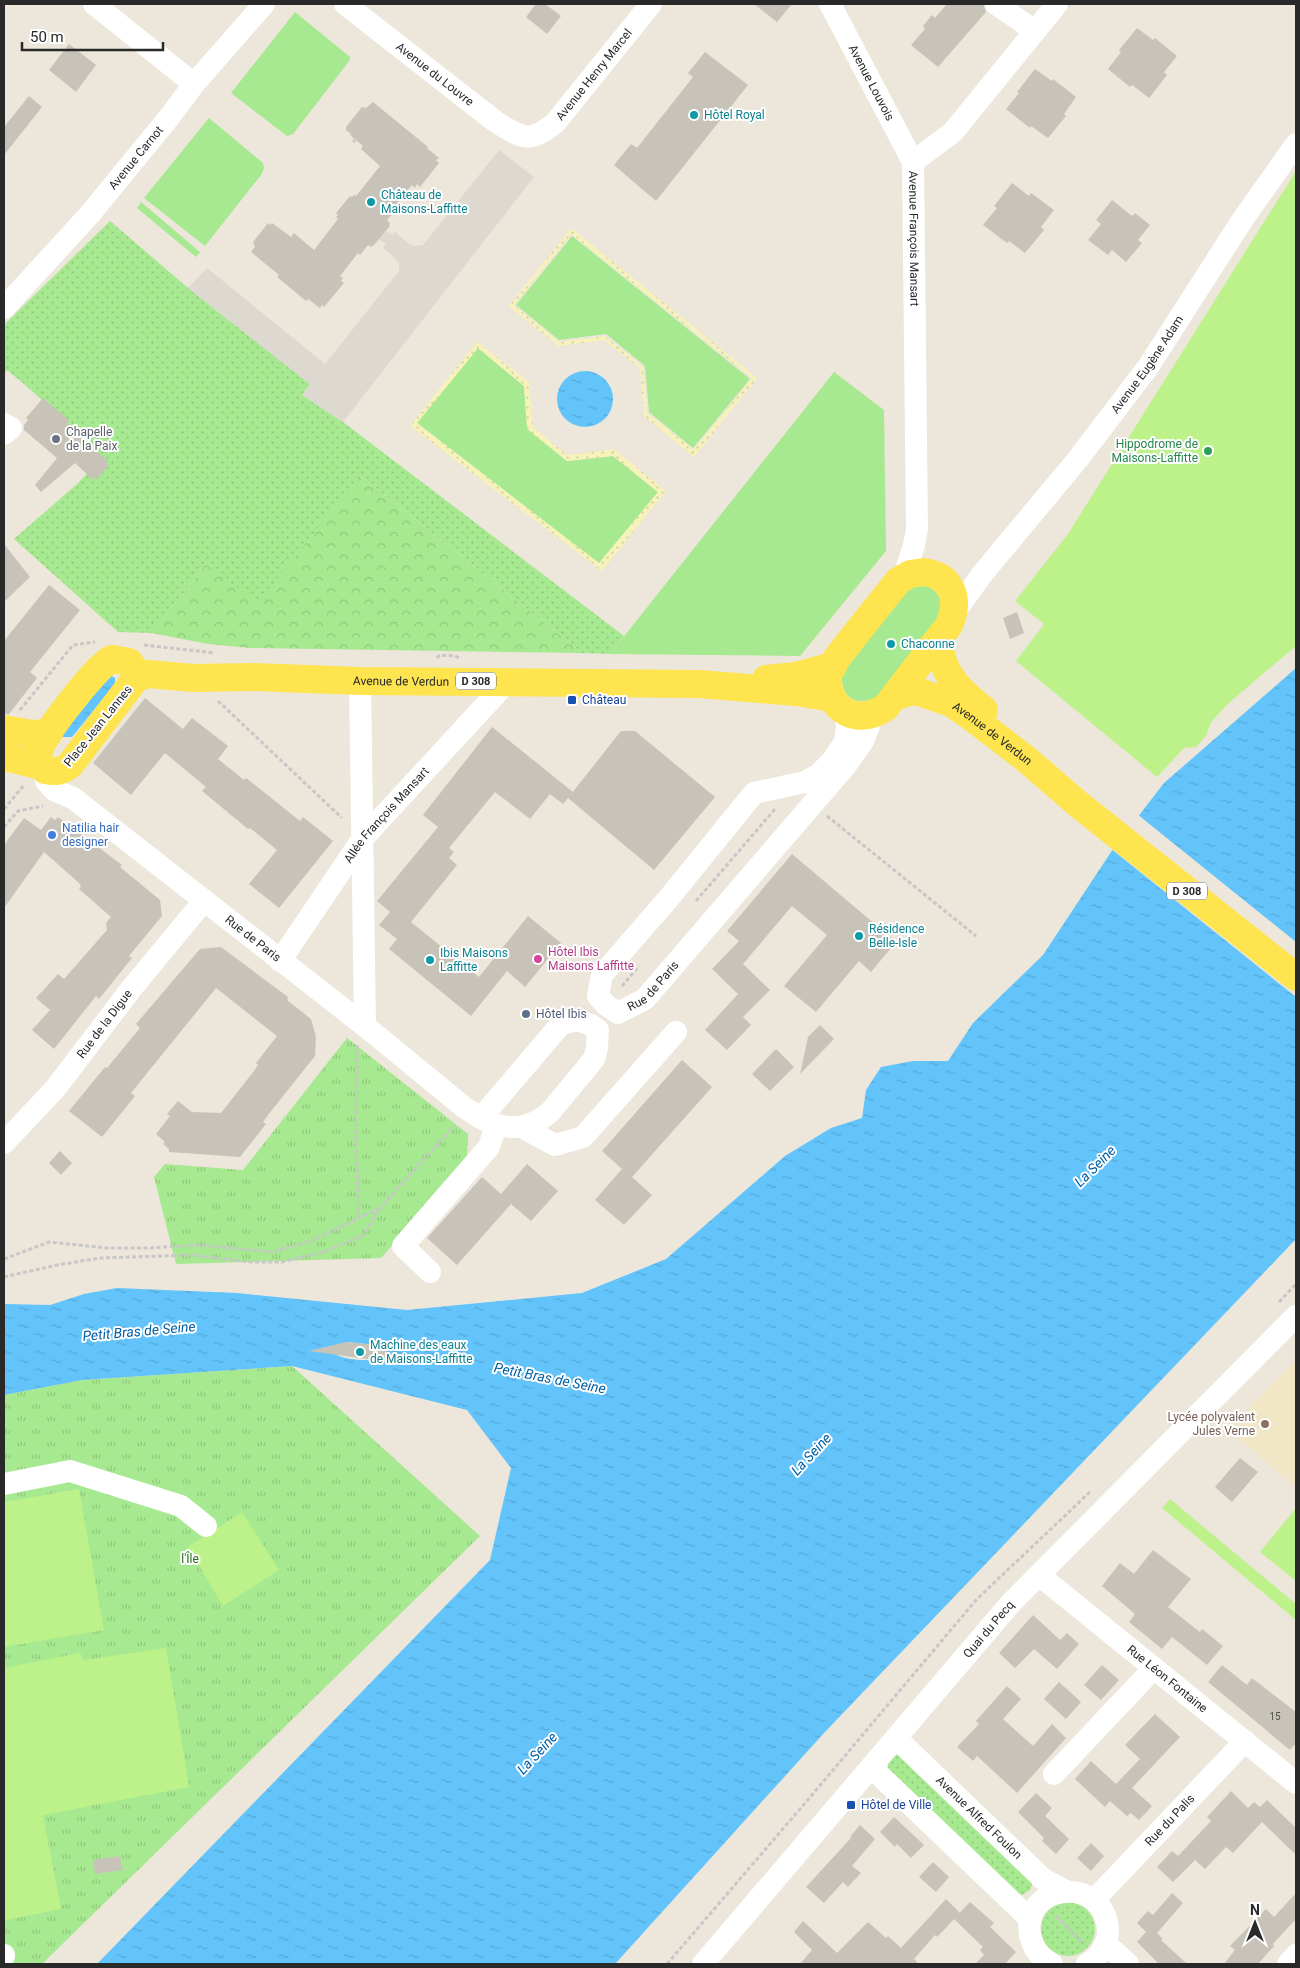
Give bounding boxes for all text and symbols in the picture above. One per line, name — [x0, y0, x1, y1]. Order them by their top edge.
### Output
scale bar — [22, 20, 164, 52]
street label: Avenue Henry Marcel — [553, 26, 635, 123]
text: 50 m — [30, 28, 64, 46]
street label: Avenue du Louvre — [393, 39, 476, 109]
street label: Avenue Louvois — [846, 42, 897, 123]
place label: Hôtel Royal — [704, 108, 765, 122]
marker: Hôtel Royal — [688, 109, 700, 121]
street label: Avenue Carnot — [106, 123, 166, 192]
street label: Avenue François Mansart — [906, 171, 922, 307]
place label: Château de Maisons-Laffitte — [381, 188, 468, 216]
marker: Château de Maisons-Laffitte — [365, 196, 377, 208]
street label: Avenue Eugène Adam — [1108, 313, 1186, 416]
place label: Chapelle de la Paix — [66, 425, 117, 453]
marker: Chapelle de la Paix — [50, 433, 62, 445]
place label: Hippodrome de Maisons-Laffitte — [1111, 437, 1198, 465]
marker: Hippodrome de Maisons-Laffitte — [1202, 445, 1214, 457]
place label: Chaconne — [901, 637, 955, 651]
marker: Chaconne — [885, 638, 897, 650]
road number: D 308 — [456, 672, 496, 689]
street label: Avenue de Verdun — [353, 674, 449, 689]
street label: Place Jean Lannes — [61, 683, 135, 769]
place label: Château — [582, 693, 626, 707]
marker: Château — [566, 694, 578, 706]
street label: Avenue de Verdun — [950, 699, 1035, 768]
street label: Allée François Mansart — [341, 764, 432, 866]
place label: Natilia hair designer — [62, 821, 119, 849]
marker: Natilia hair designer — [46, 829, 58, 841]
road number: D 308 — [1167, 882, 1207, 899]
street label: Rue de Paris — [222, 912, 284, 965]
place label: Résidence Belle-Isle — [869, 922, 924, 950]
marker: Résidence Belle-Isle — [853, 930, 865, 942]
place label: Hôtel Ibis Maisons Laffitte — [548, 945, 634, 973]
place label: Ibis Maisons Laffitte — [440, 946, 508, 974]
marker: Hôtel Ibis Maisons Laffitte — [532, 953, 544, 965]
marker: Ibis Maisons Laffitte — [424, 954, 436, 966]
street label: Rue de Paris — [625, 958, 682, 1014]
street label: Rue de la Digue — [74, 987, 135, 1061]
place label: Hôtel Ibis — [536, 1007, 587, 1021]
marker: Hôtel Ibis — [520, 1008, 532, 1020]
water label: La Seine — [1071, 1142, 1119, 1190]
water label: Petit Bras de Seine — [82, 1318, 196, 1344]
place label: Machine des eaux de Maisons-Laffitte — [370, 1338, 473, 1366]
marker: Machine des eaux de Maisons-Laffitte — [354, 1346, 366, 1358]
water label: Petit Bras de Seine — [493, 1359, 607, 1397]
place label: Lycée polyvalent Jules Verne — [1167, 1410, 1255, 1438]
marker: Lycée polyvalent Jules Verne — [1259, 1418, 1271, 1430]
water label: La Seine — [788, 1430, 834, 1478]
park label: l'Île — [181, 1551, 199, 1566]
street label: Quai du Pecq — [960, 1598, 1017, 1661]
street label: Rue Léon Fontaine — [1124, 1642, 1210, 1715]
house number: 15 — [1269, 1711, 1281, 1722]
water label: La Seine — [514, 1729, 560, 1777]
street label: Avenue Alfred Foulon — [933, 1773, 1025, 1862]
street label: Rue du Palis — [1142, 1792, 1198, 1849]
place label: Hôtel de Ville — [861, 1798, 931, 1812]
marker: Hôtel de Ville — [845, 1799, 857, 1811]
north arrow — [1230, 1898, 1280, 1948]
text: N — [1250, 1902, 1260, 1918]

